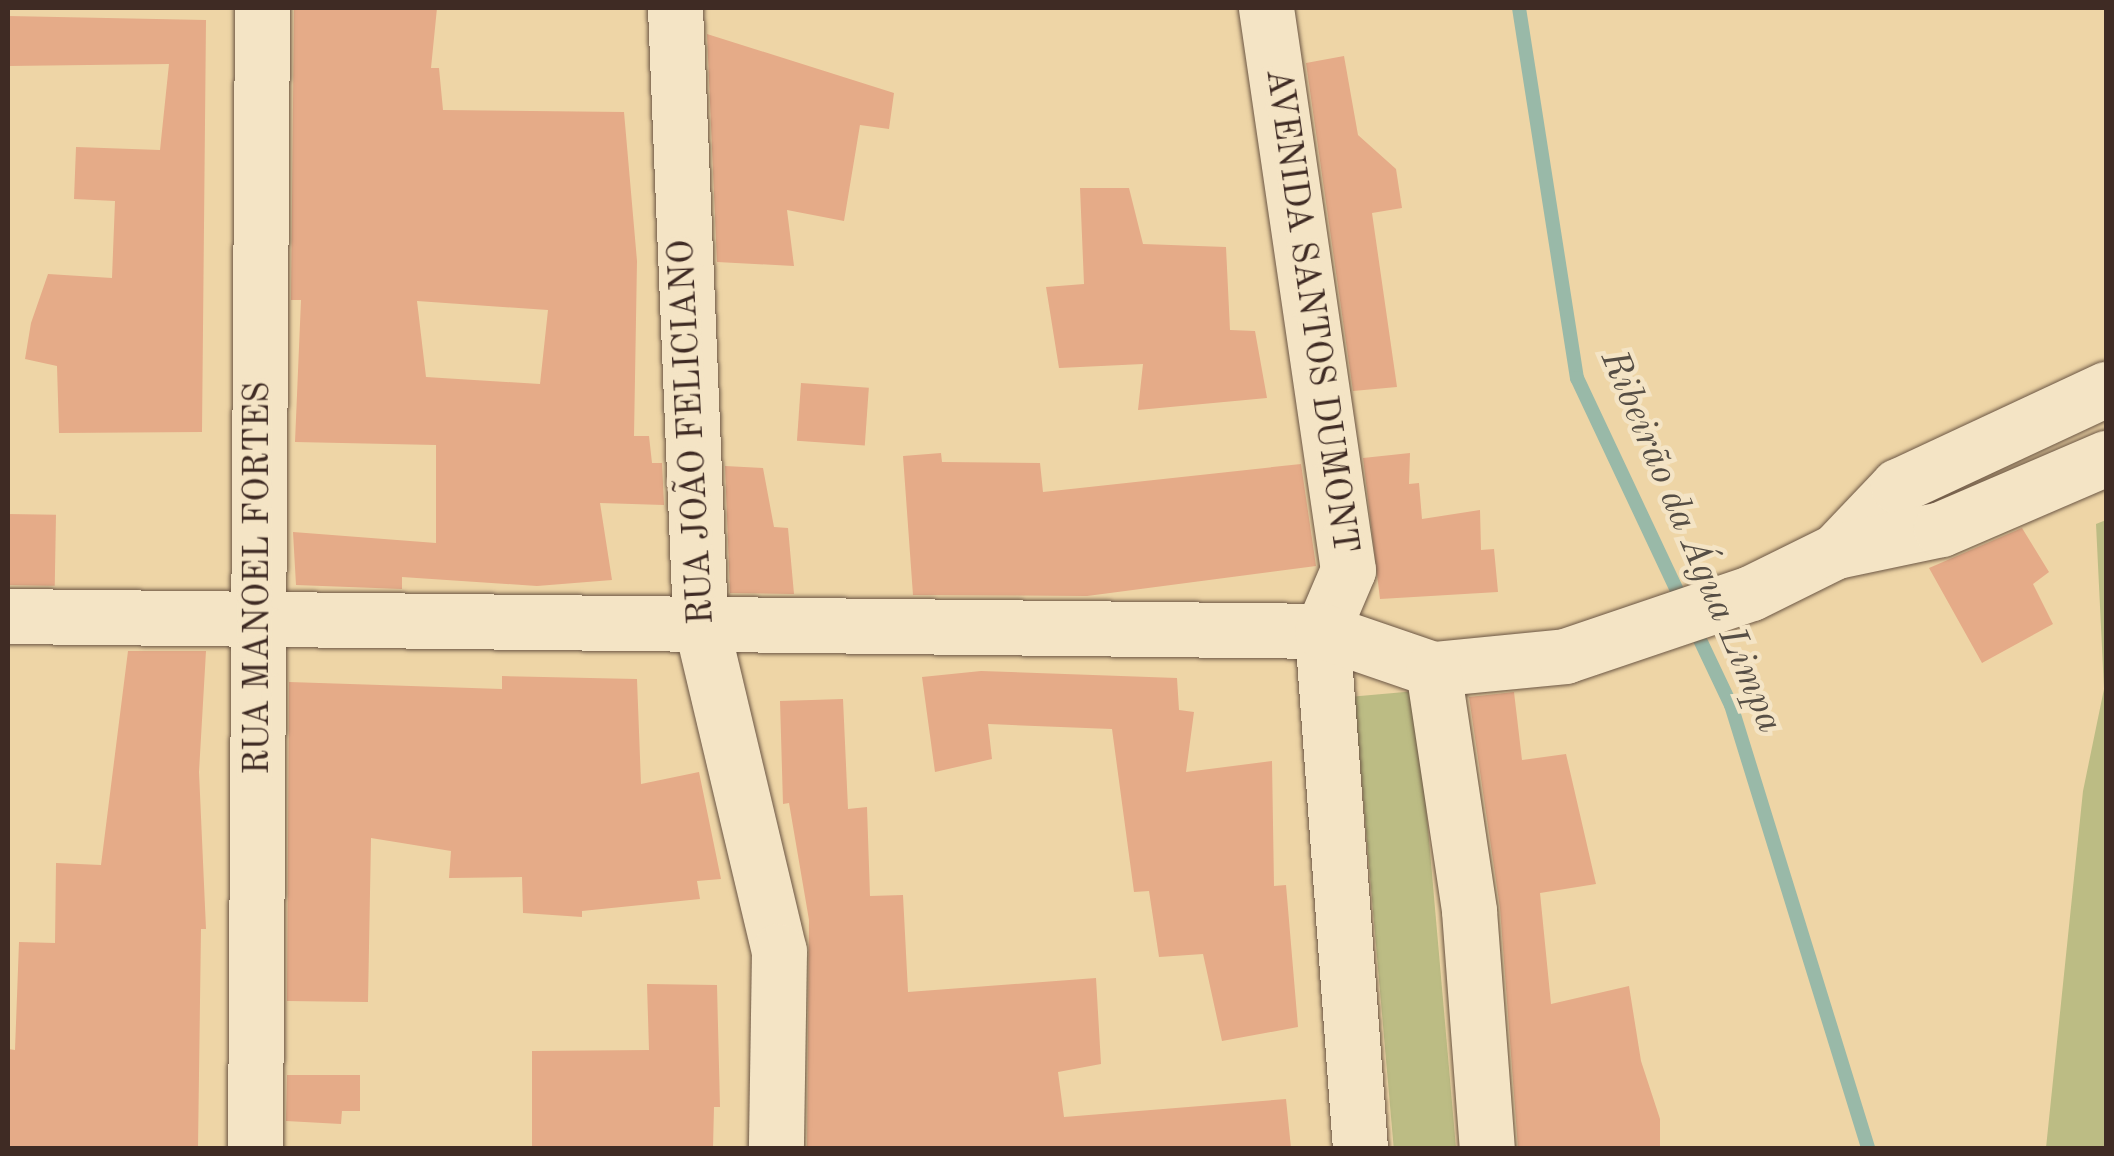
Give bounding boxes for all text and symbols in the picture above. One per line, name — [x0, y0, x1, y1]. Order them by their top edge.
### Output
street label: AVENIDA SANTOS DUMONT — [1255, 66, 1365, 556]
street label: RUA JOÃO FELICIANO — [662, 238, 724, 626]
water label: Ribeirão da Água Limpa — [1589, 344, 1791, 740]
street label: RUA MANOEL FORTES — [238, 381, 280, 775]

